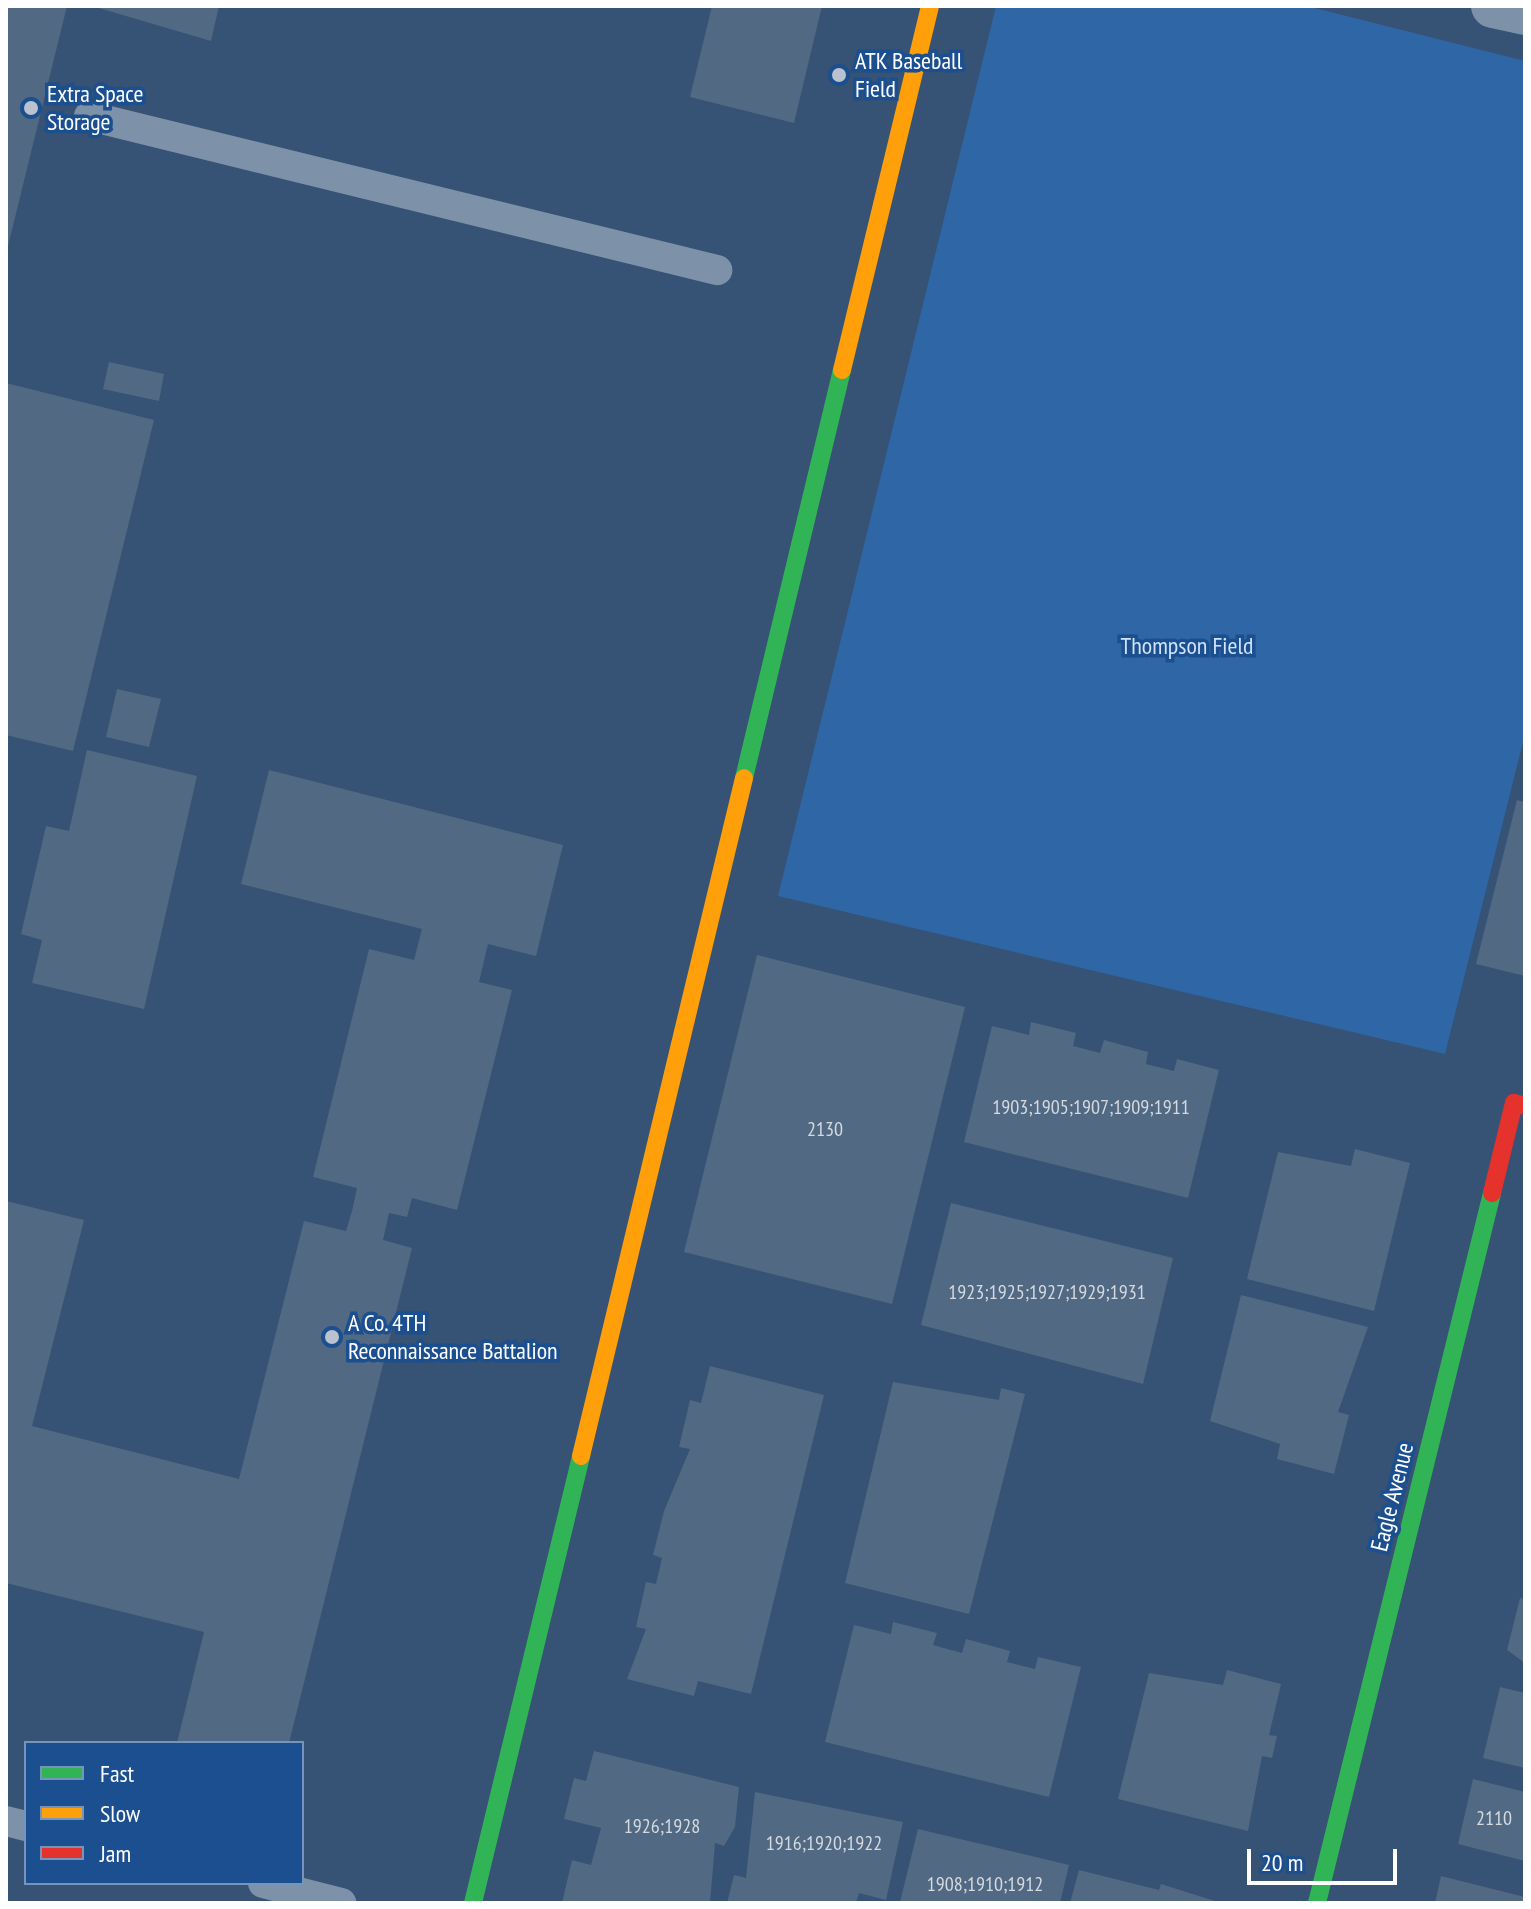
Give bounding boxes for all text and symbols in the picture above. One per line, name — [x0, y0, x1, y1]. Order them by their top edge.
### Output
place label: ATK Baseball Field — [855, 47, 963, 103]
marker: ATK Baseball Field — [830, 66, 848, 84]
place label: Extra Space Storage — [47, 80, 143, 136]
marker: Extra Space Storage — [22, 99, 40, 117]
park label: Thompson Field — [1121, 632, 1253, 660]
house number: 1903;1905;1907;1909;1911 — [992, 1095, 1190, 1119]
house number: 2130 — [807, 1117, 843, 1141]
house number: 1923;1925;1927;1929;1931 — [948, 1280, 1146, 1304]
place label: A Co. 4TH Reconnaissance Battalion — [348, 1309, 558, 1365]
marker: A Co. 4TH Reconnaissance Battalion — [323, 1328, 341, 1346]
street label: Eagle Avenue — [1365, 1439, 1419, 1555]
legend — [24, 1741, 304, 1885]
text: Fast — [100, 1758, 134, 1789]
text: Slow — [100, 1798, 140, 1829]
house number: 2110 — [1476, 1806, 1512, 1830]
house number: 1926;1928 — [624, 1814, 700, 1838]
house number: 1916;1920;1922 — [766, 1831, 882, 1855]
scale bar — [1251, 1833, 1401, 1883]
text: Jam — [100, 1838, 131, 1869]
text: 20 m — [1261, 1847, 1303, 1878]
house number: 1908;1910;1912 — [927, 1872, 1043, 1896]

